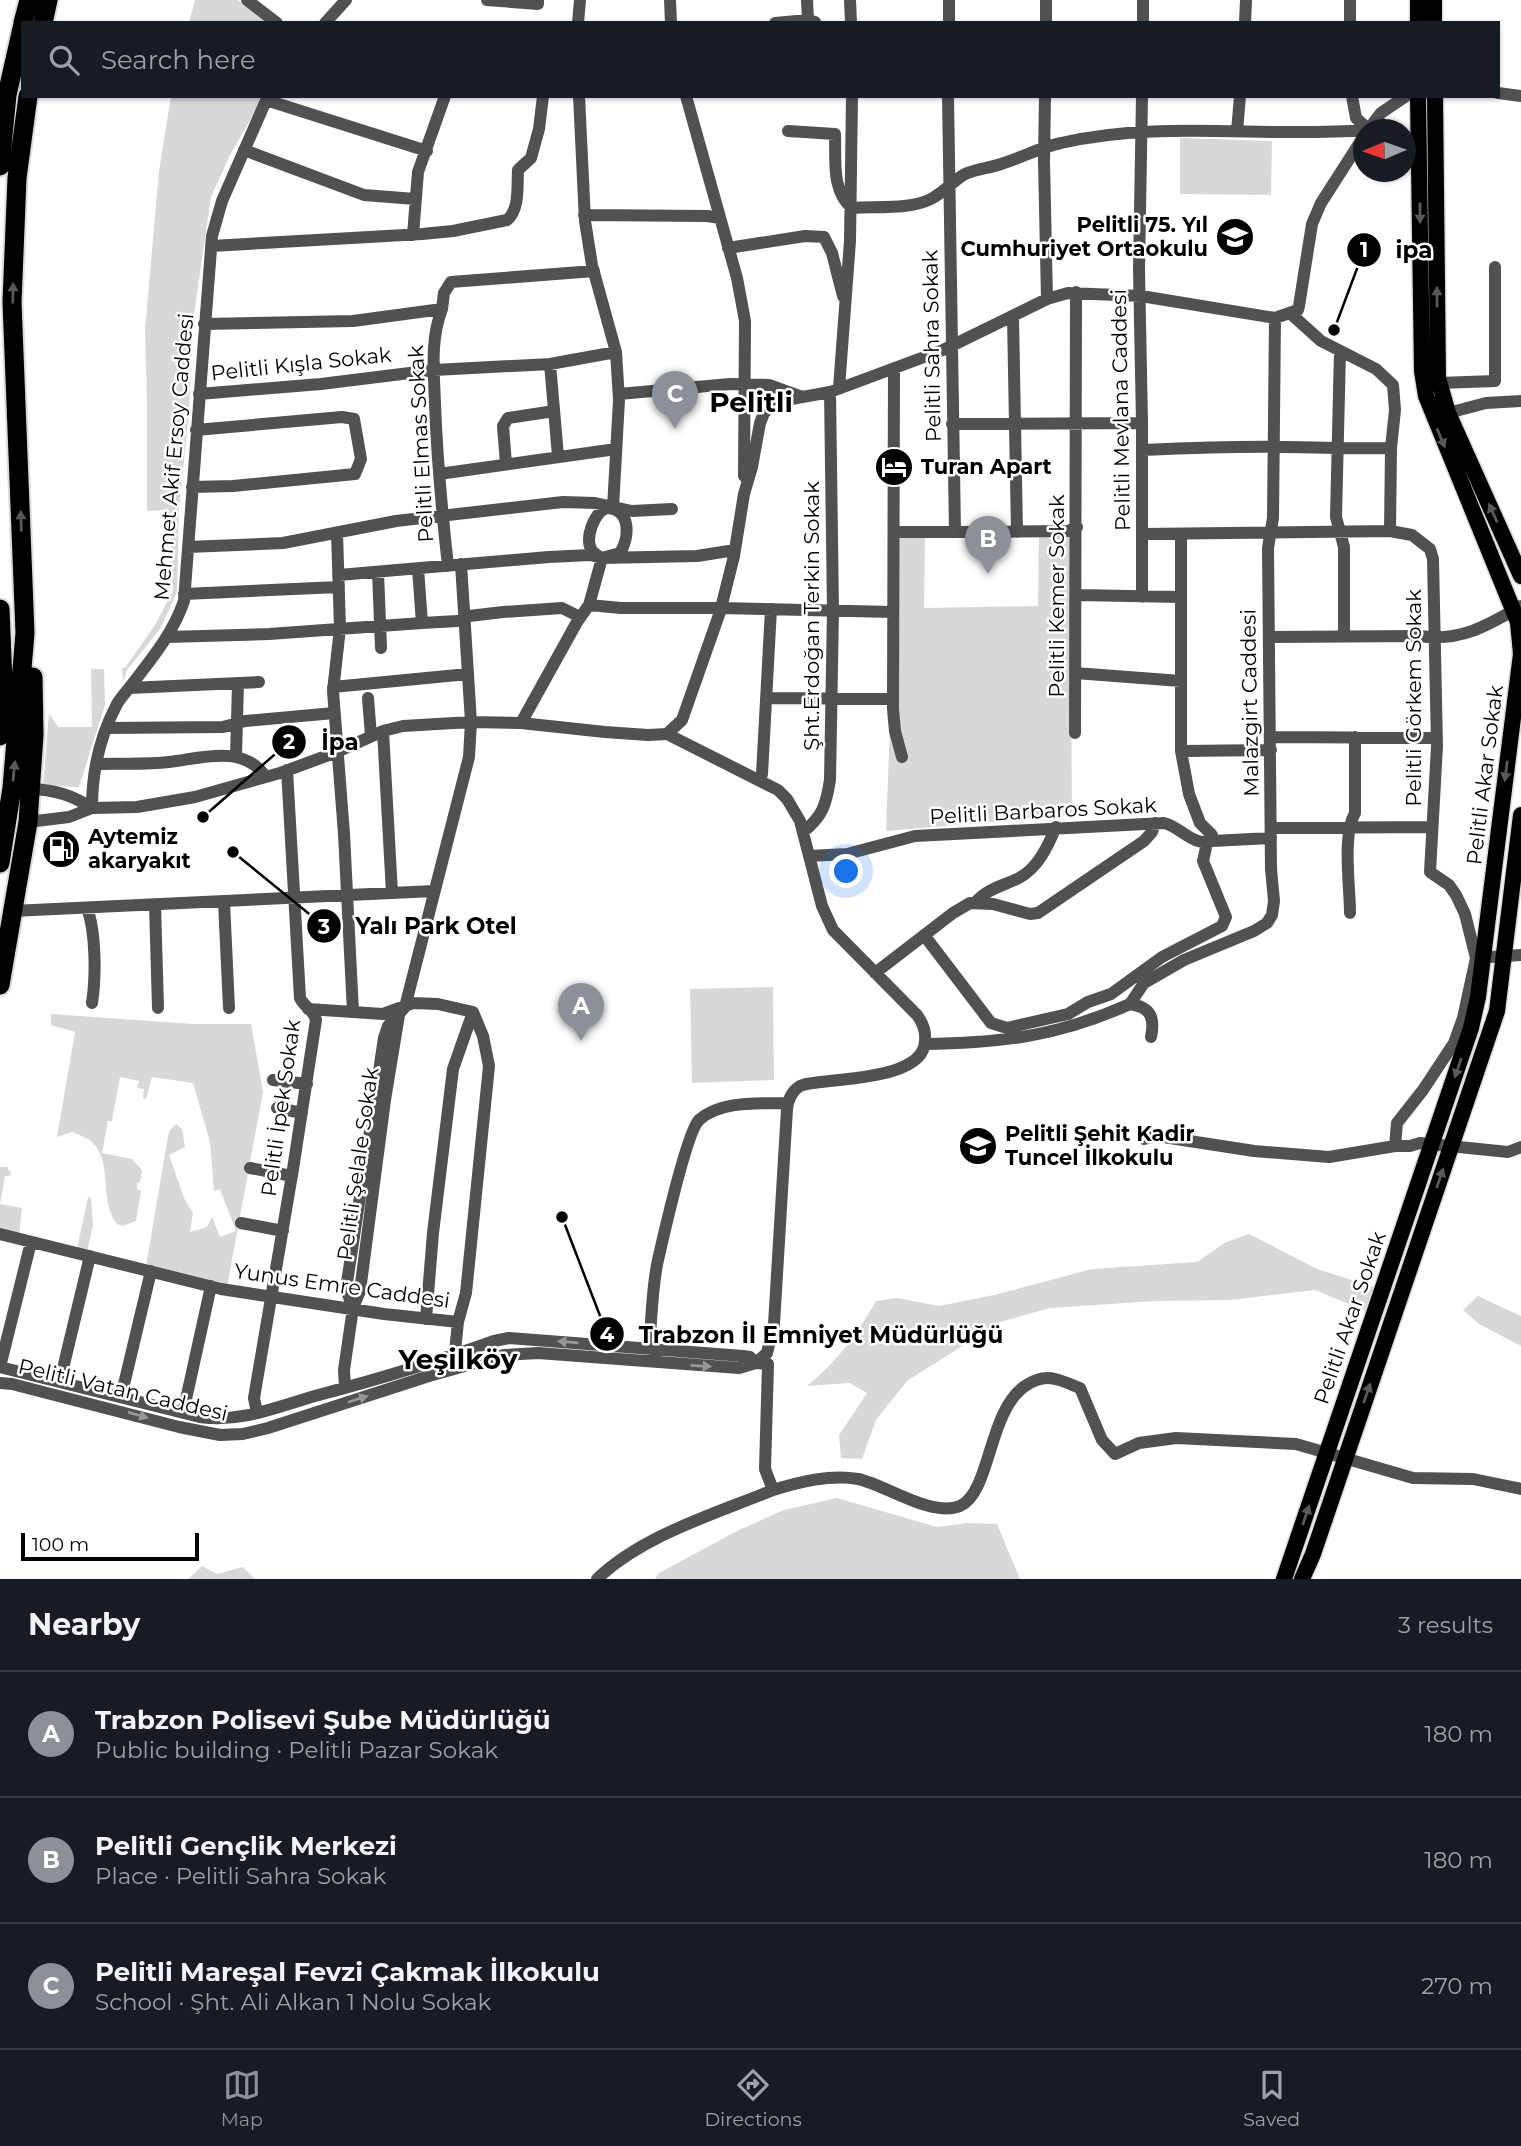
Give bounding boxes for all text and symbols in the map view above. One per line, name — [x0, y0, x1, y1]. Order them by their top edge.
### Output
search box — [21, 21, 1500, 98]
icon: search — [45, 41, 83, 79]
text: Search here — [101, 44, 256, 76]
north arrow — [1353, 119, 1416, 182]
one-way arrow — [1414, 203, 1426, 225]
place label: Pelitli 75. Yıl Cumhuriyet Ortaokulu — [961, 212, 1208, 261]
school or university icon: Pelitli 75. Yıl Cumhuriyet Ortaokulu — [1214, 216, 1256, 258]
callout: ipa — [1347, 228, 1447, 272]
text: ipa — [1396, 236, 1432, 264]
text: 1 — [1360, 237, 1368, 262]
street label: Pelitli Sahra Sokak — [917, 249, 946, 442]
one-way arrow — [7, 282, 19, 304]
one-way arrow — [1431, 286, 1443, 308]
street label: Pelitli Mevlana Caddesi — [1106, 289, 1135, 531]
street label: Mehmet Akif Ersoy Caddesi — [148, 312, 199, 602]
street label: Pelitli Kışla Sokak — [209, 342, 393, 385]
street label: Pelitli Elmas Sokak — [403, 344, 438, 543]
pin: C — [652, 371, 698, 429]
district label: Pelitli — [709, 385, 793, 419]
one-way arrow — [1436, 427, 1447, 448]
hotel icon: Turan Apart — [873, 446, 915, 488]
place label: Turan Apart — [921, 454, 1052, 479]
street label: Şht.Erdoğan Terkin Sokak — [799, 481, 824, 751]
street label: Pelitli Kemer Sokak — [1044, 494, 1069, 698]
one-way arrow — [1487, 503, 1499, 523]
one-way arrow — [15, 509, 26, 531]
pin: B — [965, 516, 1011, 574]
street label: Pelitli Görkem Sokak — [1401, 589, 1426, 807]
street label: Malazgirt Caddesi — [1235, 609, 1264, 797]
street label: Pelitli Akar Sokak — [1461, 683, 1508, 866]
callout: İpa — [272, 720, 372, 764]
text: İpa — [321, 727, 359, 756]
text: 2 — [283, 729, 295, 754]
one-way arrow — [8, 760, 19, 782]
one-way arrow — [1501, 761, 1512, 783]
street label: Pelitli Barbaros Sokak — [929, 792, 1158, 829]
place label: Aytemiz akaryakıt — [87, 824, 191, 873]
fuel station icon: Aytemiz akaryakıt — [40, 828, 82, 870]
your location — [829, 854, 863, 888]
callout: Yalı Park Otel — [307, 904, 531, 948]
text: Yalı Park Otel — [354, 912, 517, 940]
text: 3 — [317, 914, 330, 939]
pin: A — [558, 983, 604, 1041]
street label: Pelitli İpek Sokak — [256, 1017, 305, 1198]
one-way arrow — [1452, 1057, 1463, 1078]
street label: Pelitli Şelale Sokak — [332, 1065, 383, 1262]
place label: Pelitli Şehit Kadir Tuncel İlkokulu — [1005, 1121, 1195, 1170]
school or university icon: Pelitli Şehit Kadir Tuncel İlkokulu — [957, 1125, 999, 1167]
one-way arrow — [1435, 1167, 1446, 1188]
street label: Pelitli Akar Sokak — [1308, 1228, 1391, 1407]
street label: Yunus Emre Caddesi — [233, 1258, 452, 1313]
callout: Trabzon İl Emniyet Müdürlüğü — [590, 1312, 1017, 1356]
text: Trabzon İl Emniyet Müdürlüğü — [639, 1320, 1003, 1349]
text: 4 — [600, 1322, 615, 1347]
one-way arrow — [557, 1336, 579, 1347]
district label: Yeşilköy — [398, 1342, 518, 1376]
street label: Pelitli Vatan Caddesi — [16, 1353, 230, 1426]
one-way arrow — [690, 1361, 712, 1372]
one-way arrow — [1362, 1383, 1373, 1404]
one-way arrow — [347, 1393, 368, 1404]
one-way arrow — [127, 1410, 149, 1421]
one-way arrow — [1301, 1505, 1312, 1526]
scale bar — [21, 1530, 200, 1562]
text: 100 m — [32, 1533, 89, 1556]
text: Nearby — [28, 1606, 140, 1643]
text: 3 results — [1398, 1611, 1493, 1639]
text: Trabzon Polisevi Şube Müdürlüğü — [95, 1704, 551, 1736]
text: A — [42, 1720, 60, 1748]
text: 180 m — [1424, 1720, 1493, 1748]
text: Public building · Pelitli Pazar Sokak — [95, 1736, 498, 1764]
text: Pelitli Gençlik Merkezi — [95, 1830, 397, 1862]
text: B — [42, 1846, 60, 1874]
text: 180 m — [1424, 1846, 1493, 1874]
text: Place · Pelitli Sahra Sokak — [95, 1862, 386, 1890]
text: Pelitli Mareşal Fevzi Çakmak İlkokulu — [95, 1956, 600, 1988]
text: C — [43, 1972, 59, 2000]
text: 270 m — [1421, 1972, 1493, 2000]
text: School · Şht. Ali Alkan 1 Nolu Sokak — [95, 1988, 491, 2016]
tab: Map — [221, 2066, 263, 2131]
tab: Directions — [704, 2066, 802, 2131]
tab: Saved — [1243, 2066, 1300, 2131]

